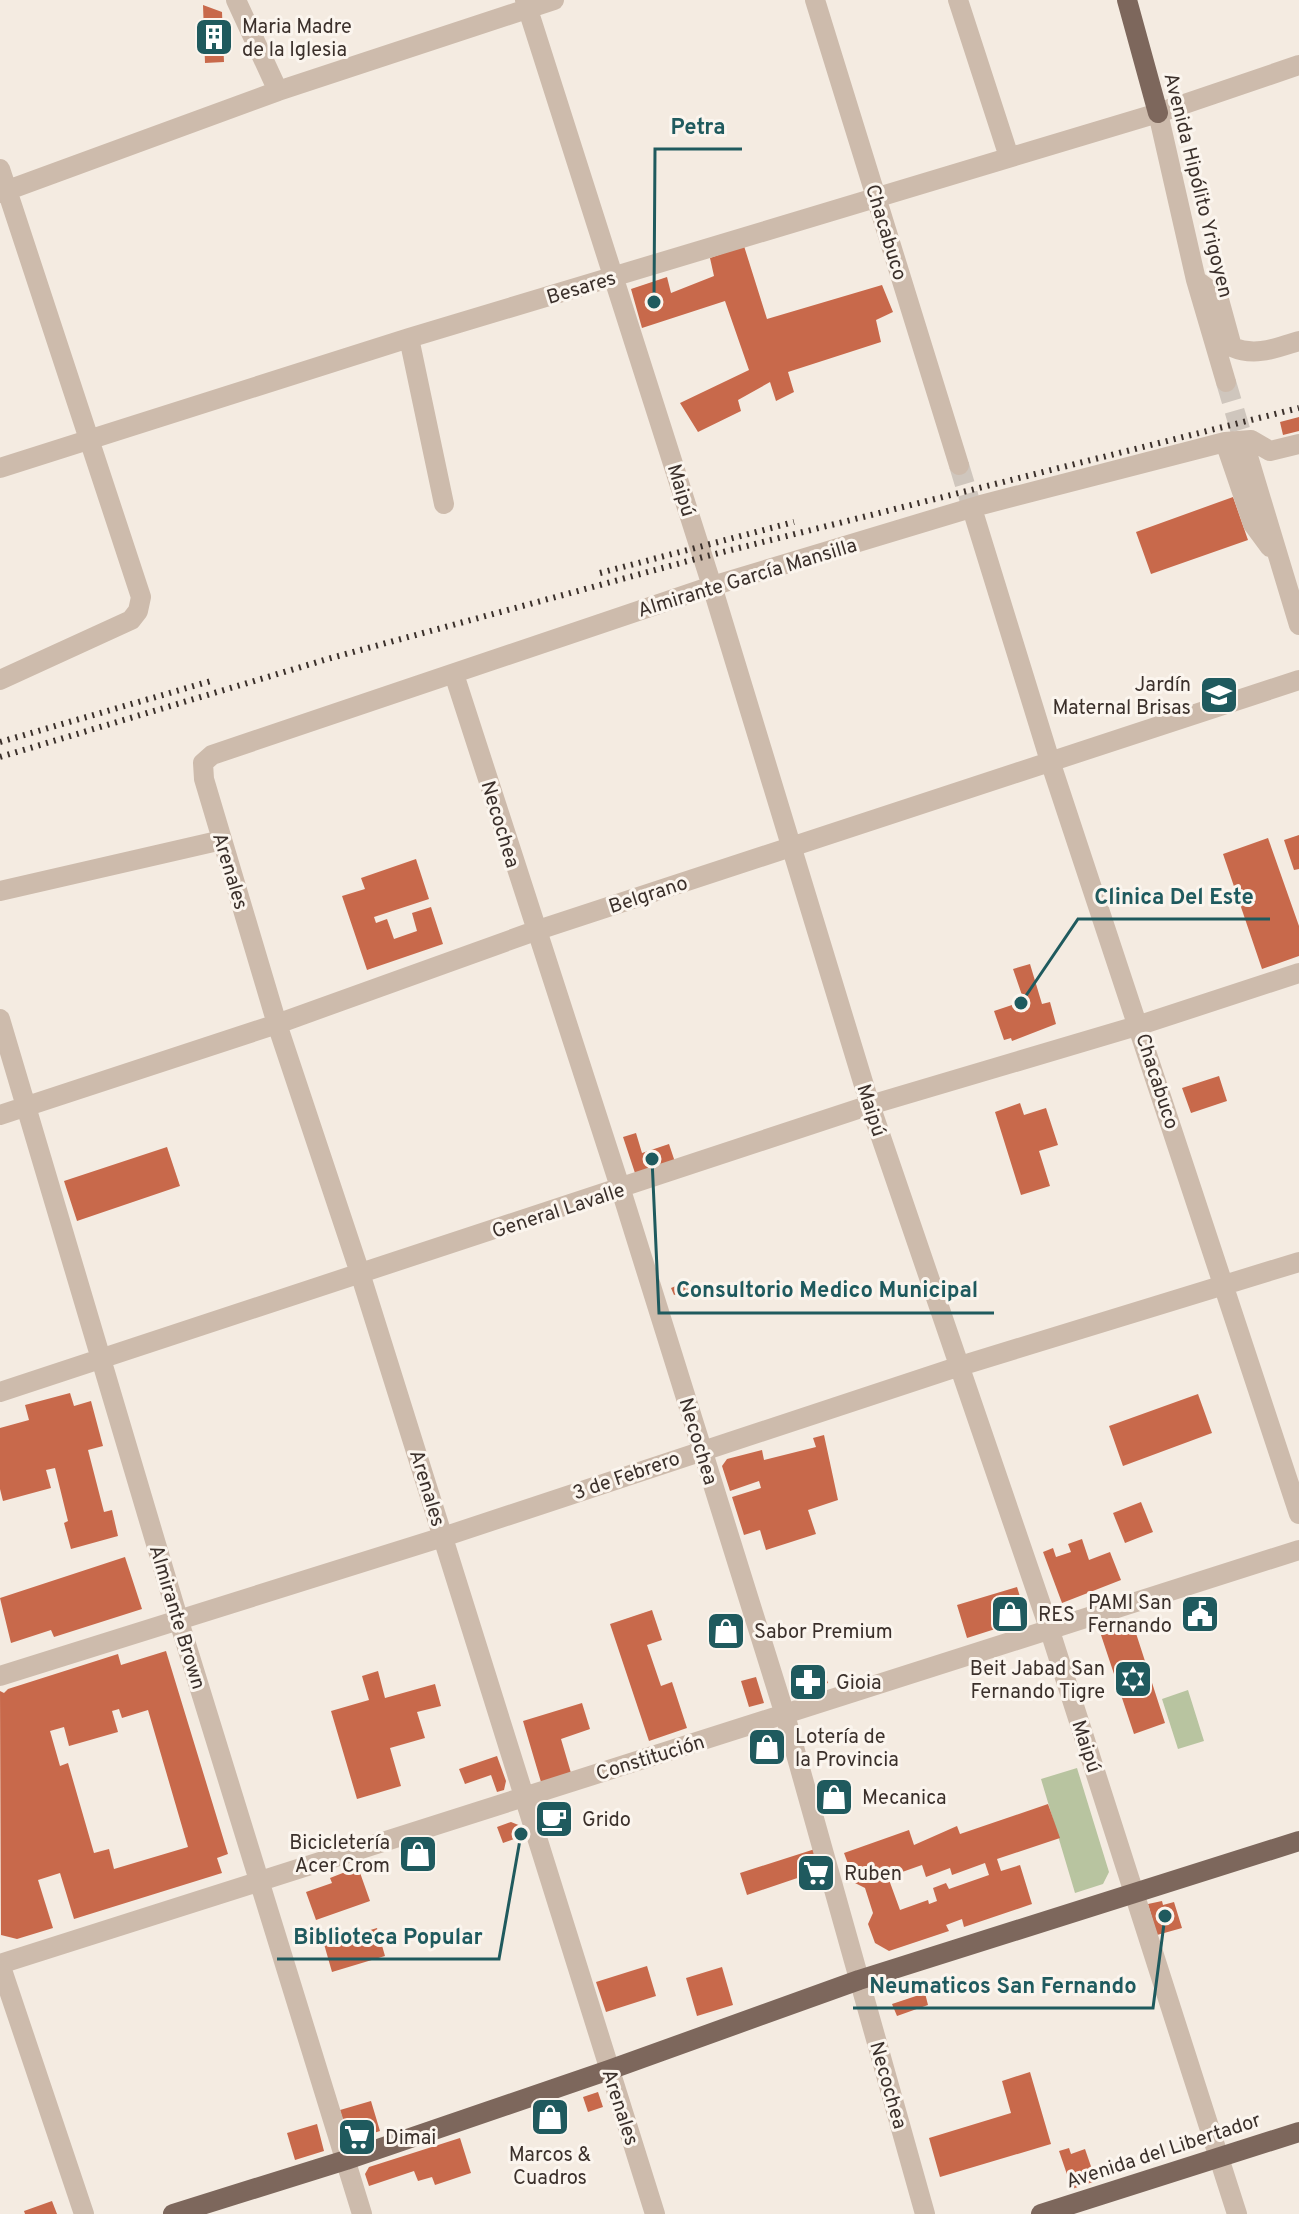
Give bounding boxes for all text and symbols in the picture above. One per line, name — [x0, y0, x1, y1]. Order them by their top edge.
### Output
place label: Maria Madre de la Iglesia — [242, 15, 352, 64]
building icon: Maria Madre de la Iglesia — [193, 16, 235, 58]
street label: Avenida Hipólito Yrigoyen — [1157, 70, 1238, 301]
callout: Petra — [655, 103, 742, 149]
text: Petra — [671, 115, 725, 142]
street label: Chacabuco — [858, 181, 912, 284]
street label: Besares — [544, 266, 619, 312]
street label: Maipú — [660, 461, 700, 520]
street label: Almirante García Mansilla — [635, 533, 860, 625]
place label: Jardín Maternal Brisas — [1053, 673, 1191, 722]
school or university icon: Jardín Maternal Brisas — [1198, 674, 1240, 716]
street label: Necochea — [474, 778, 525, 871]
street label: Arenales — [205, 830, 253, 913]
street label: Belgrano — [606, 871, 691, 921]
callout: Clinica Del Este — [1078, 873, 1270, 919]
text: Clinica Del Este — [1094, 885, 1254, 912]
street label: Chacabuco — [1128, 1030, 1184, 1133]
street label: Maipú — [849, 1081, 891, 1140]
street label: General Lavalle — [489, 1178, 628, 1246]
callout: Consultorio Medico Municipal — [659, 1267, 994, 1313]
text: Consultorio Medico Municipal — [676, 1278, 978, 1305]
street label: Necochea — [672, 1395, 723, 1488]
street label: 3 de Febrero — [570, 1446, 684, 1507]
street label: Arenales — [402, 1447, 450, 1530]
street label: Almirante Brown — [142, 1542, 210, 1693]
place label: PAMI San Fernando — [1088, 1591, 1172, 1640]
shop icon: RES — [989, 1593, 1031, 1635]
public building icon: PAMI San Fernando — [1179, 1593, 1221, 1635]
place label: RES — [1038, 1603, 1075, 1629]
shop icon: Sabor Premium — [705, 1610, 747, 1652]
place label: Sabor Premium — [754, 1620, 893, 1646]
place label: Beit Jabad San Fernando Tigre — [970, 1657, 1105, 1706]
synagogue icon: Beit Jabad San Fernando Tigre — [1112, 1658, 1154, 1700]
pharmacy icon: Gioia — [787, 1661, 829, 1703]
place label: Gioia — [836, 1671, 882, 1697]
street label: Maipú — [1064, 1717, 1106, 1776]
place label: Lotería de la Provincia — [795, 1725, 899, 1774]
shop icon: Lotería de la Provincia — [746, 1726, 788, 1768]
street label: Constitución — [593, 1730, 708, 1788]
shop icon: Mecanica — [813, 1776, 855, 1818]
place label: Mecanica — [862, 1786, 946, 1812]
cafe icon: Grido — [533, 1798, 575, 1840]
place label: Grido — [582, 1808, 631, 1834]
place label: Bicicletería Acer Crom — [289, 1831, 390, 1880]
shop icon: Bicicletería Acer Crom — [397, 1833, 439, 1875]
supermarket icon: Ruben — [795, 1852, 837, 1894]
place label: Ruben — [844, 1862, 902, 1888]
callout: Biblioteca Popular — [277, 1913, 499, 1959]
text: Biblioteca Popular — [293, 1925, 483, 1952]
callout: Neumaticos San Fernando — [853, 1962, 1153, 2008]
text: Neumaticos San Fernando — [869, 1974, 1137, 2001]
street label: Necochea — [862, 2039, 912, 2132]
street label: Arenales — [595, 2066, 644, 2149]
shop icon: Marcos & Cuadros — [529, 2096, 571, 2138]
street label: Avenida del Libertador — [1063, 2108, 1265, 2196]
supermarket icon: Dimai — [336, 2116, 378, 2158]
place label: Dimai — [385, 2126, 436, 2152]
place label: Marcos & Cuadros — [509, 2143, 592, 2192]

